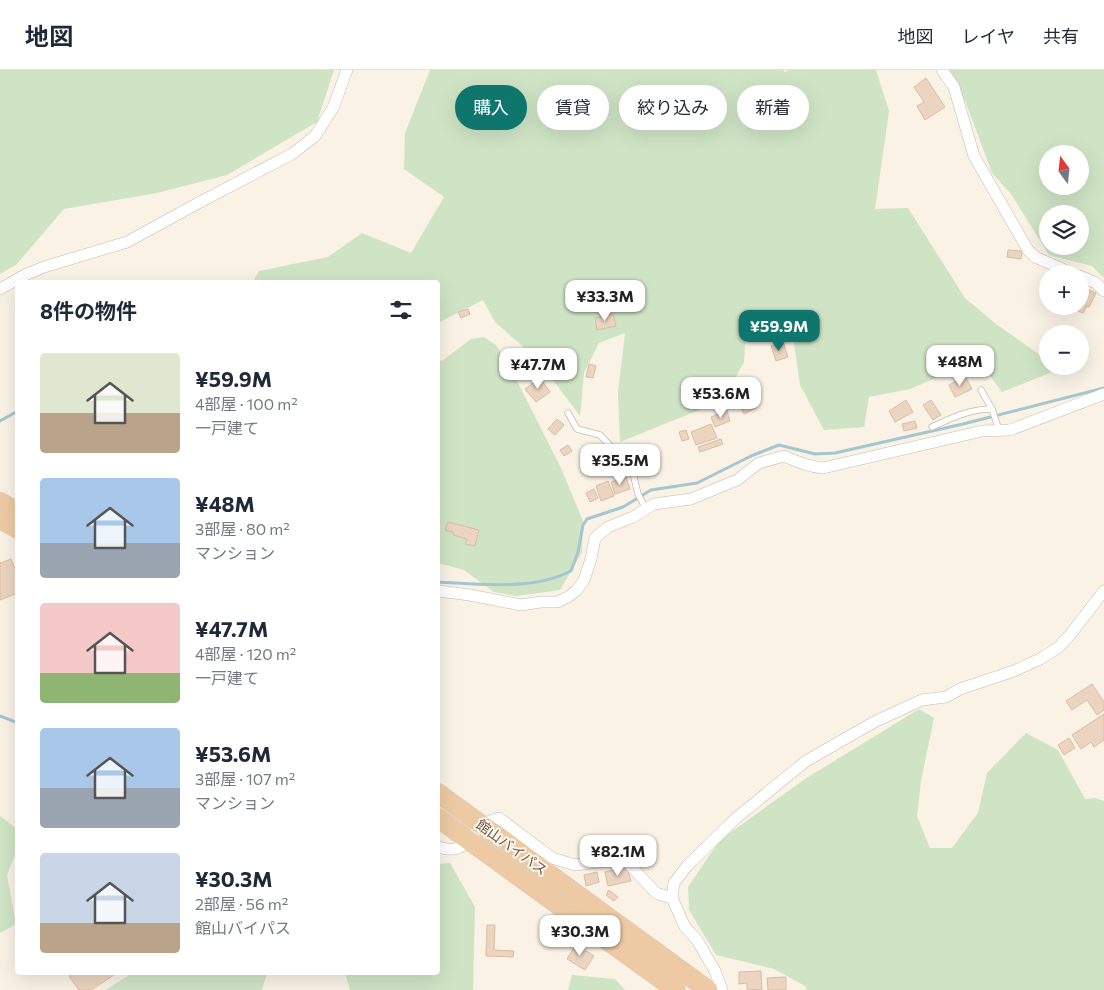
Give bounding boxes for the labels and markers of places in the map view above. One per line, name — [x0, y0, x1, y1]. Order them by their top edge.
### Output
pin: ¥33.3M — [564, 280, 646, 322]
pin: ¥59.9M — [738, 310, 820, 352]
pin: ¥48M — [930, 344, 990, 387]
pin: ¥47.7M — [497, 348, 579, 390]
pin: ¥53.6M — [680, 376, 762, 419]
pin: ¥35.5M — [579, 444, 661, 486]
pin: ¥82.1M — [577, 834, 659, 877]
pin: ¥30.3M — [539, 914, 621, 957]

